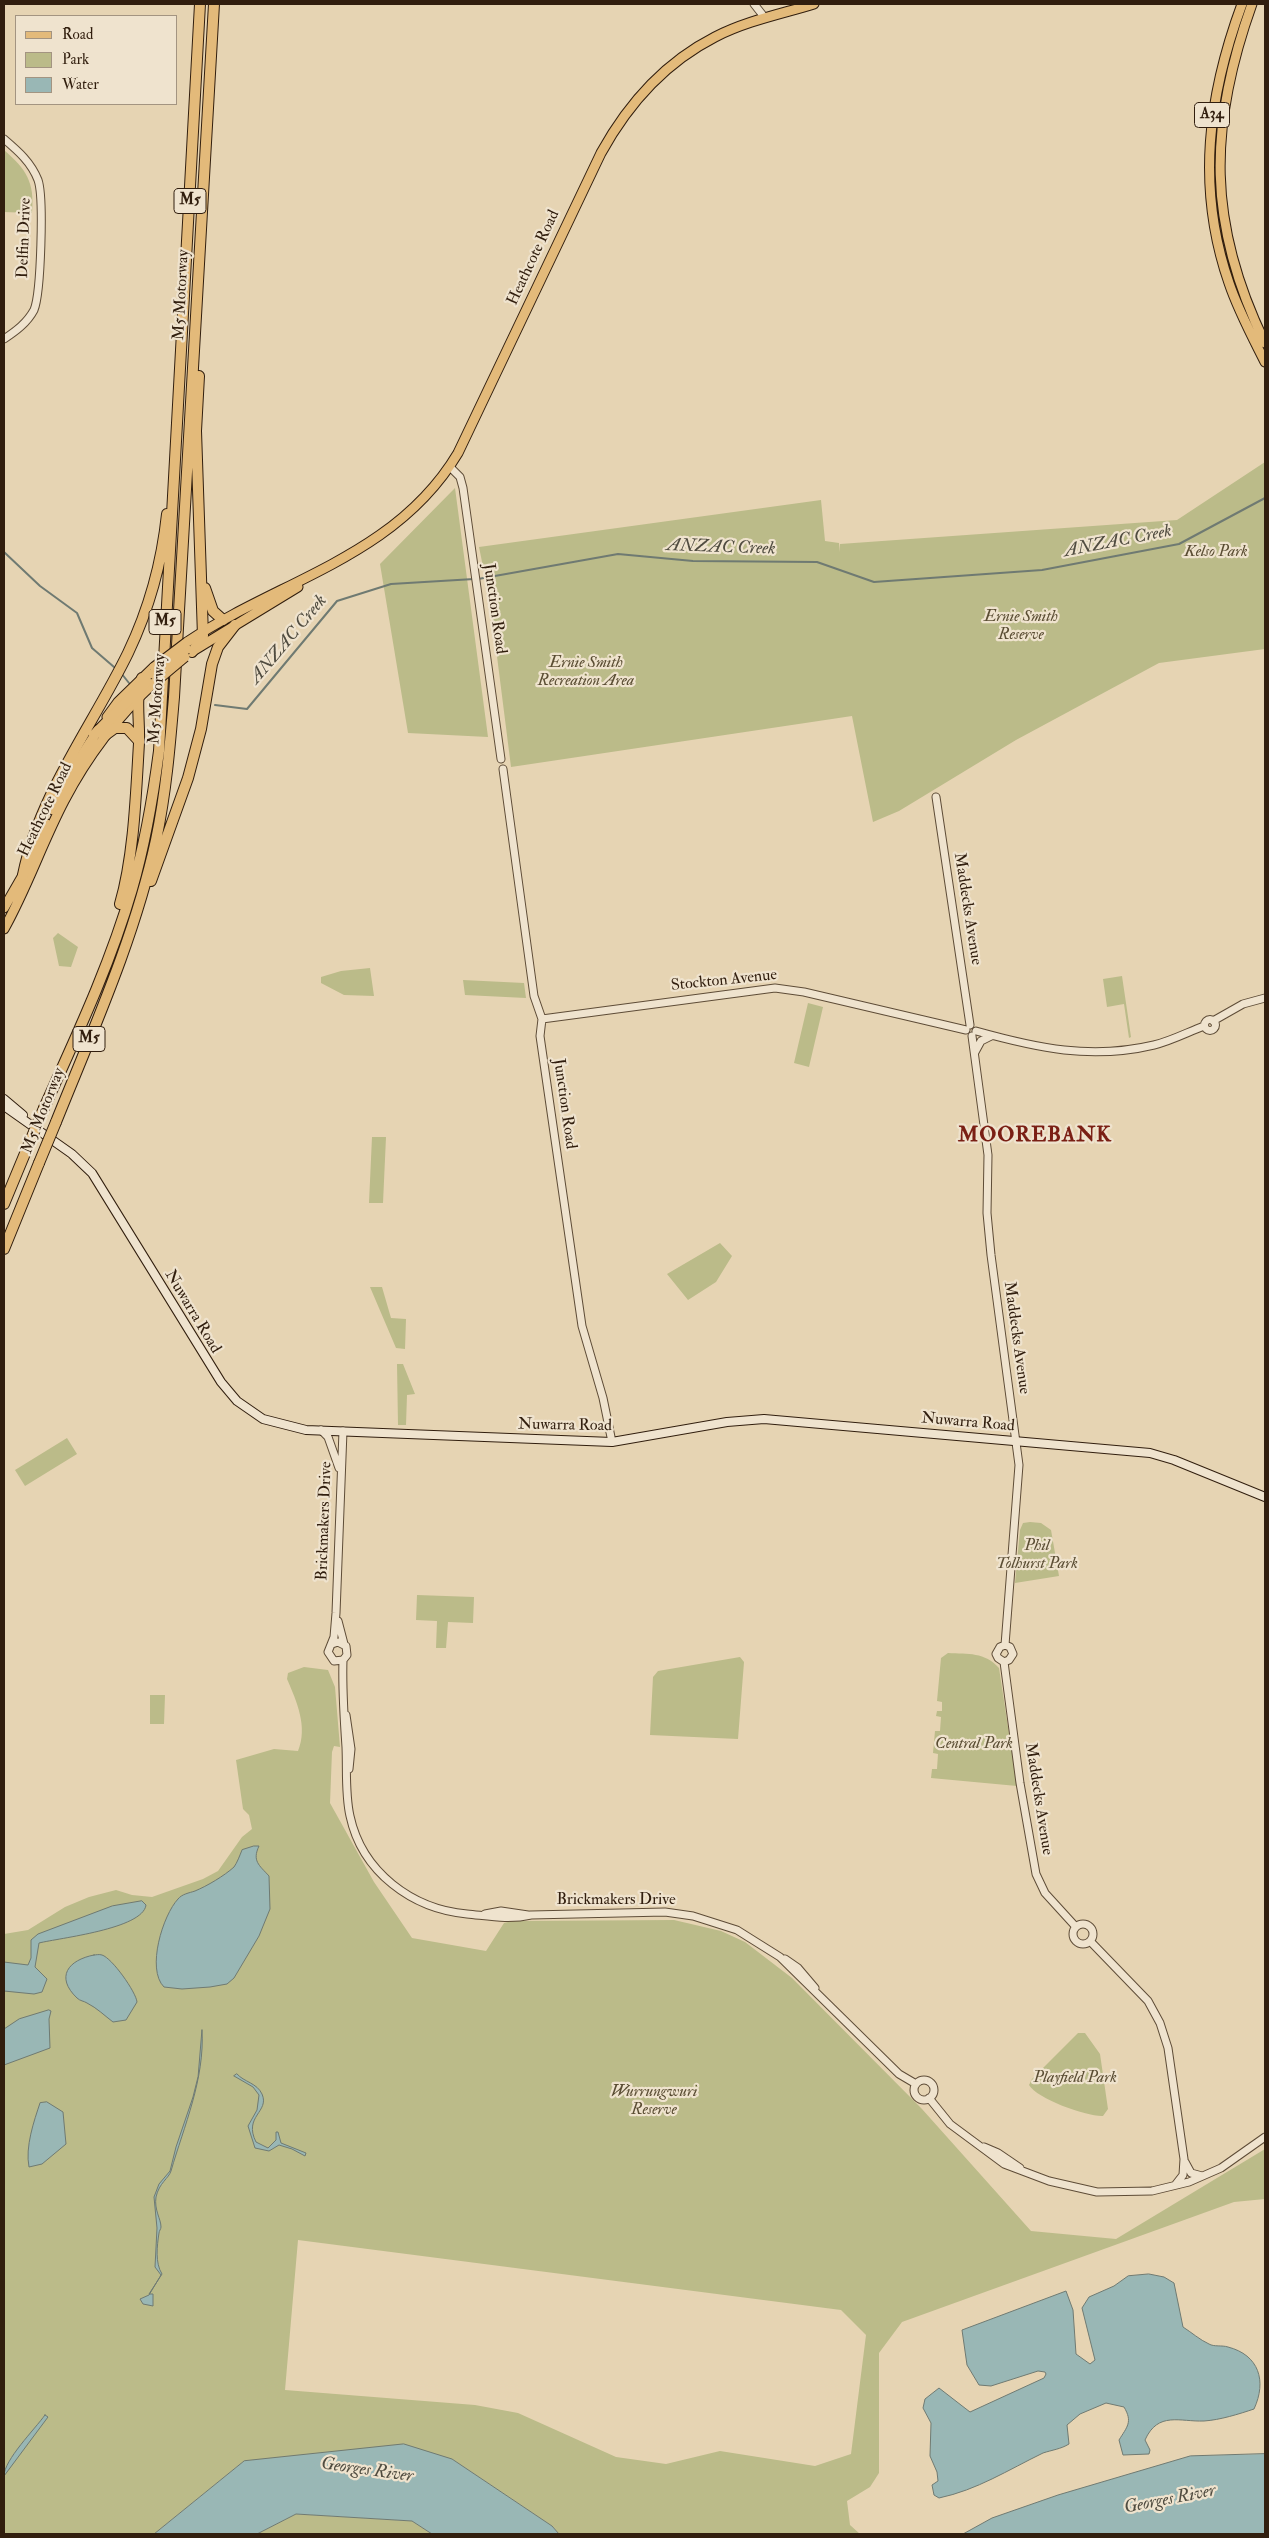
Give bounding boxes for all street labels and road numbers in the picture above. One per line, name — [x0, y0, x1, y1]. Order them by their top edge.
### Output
road number: A34 — [1194, 102, 1230, 128]
road number: M5 — [174, 188, 206, 214]
street label: Delfin Drive — [14, 197, 36, 279]
street label: Heathcote Road — [504, 207, 564, 309]
street label: M5 Motorway — [170, 249, 194, 341]
street label: Junction Road — [478, 563, 510, 655]
road number: M5 — [149, 610, 181, 634]
street label: M5 Motorway — [145, 653, 171, 745]
street label: Heathcote Road — [15, 760, 77, 860]
street label: Maddecks Avenue — [949, 851, 985, 967]
street label: Stockton Avenue — [670, 966, 778, 996]
road number: M5 — [73, 1026, 105, 1052]
street label: Junction Road — [548, 1058, 580, 1150]
street label: M5 Motorway — [18, 1065, 70, 1157]
street label: Nuwarra Road — [160, 1267, 224, 1357]
street label: Maddecks Avenue — [999, 1280, 1033, 1396]
street label: Nuwarra Road — [920, 1409, 1016, 1437]
street label: Nuwarra Road — [518, 1416, 612, 1436]
street label: Brickmakers Drive — [313, 1461, 337, 1581]
street label: Maddecks Avenue — [1020, 1741, 1056, 1857]
street label: Brickmakers Drive — [556, 1891, 676, 1911]

